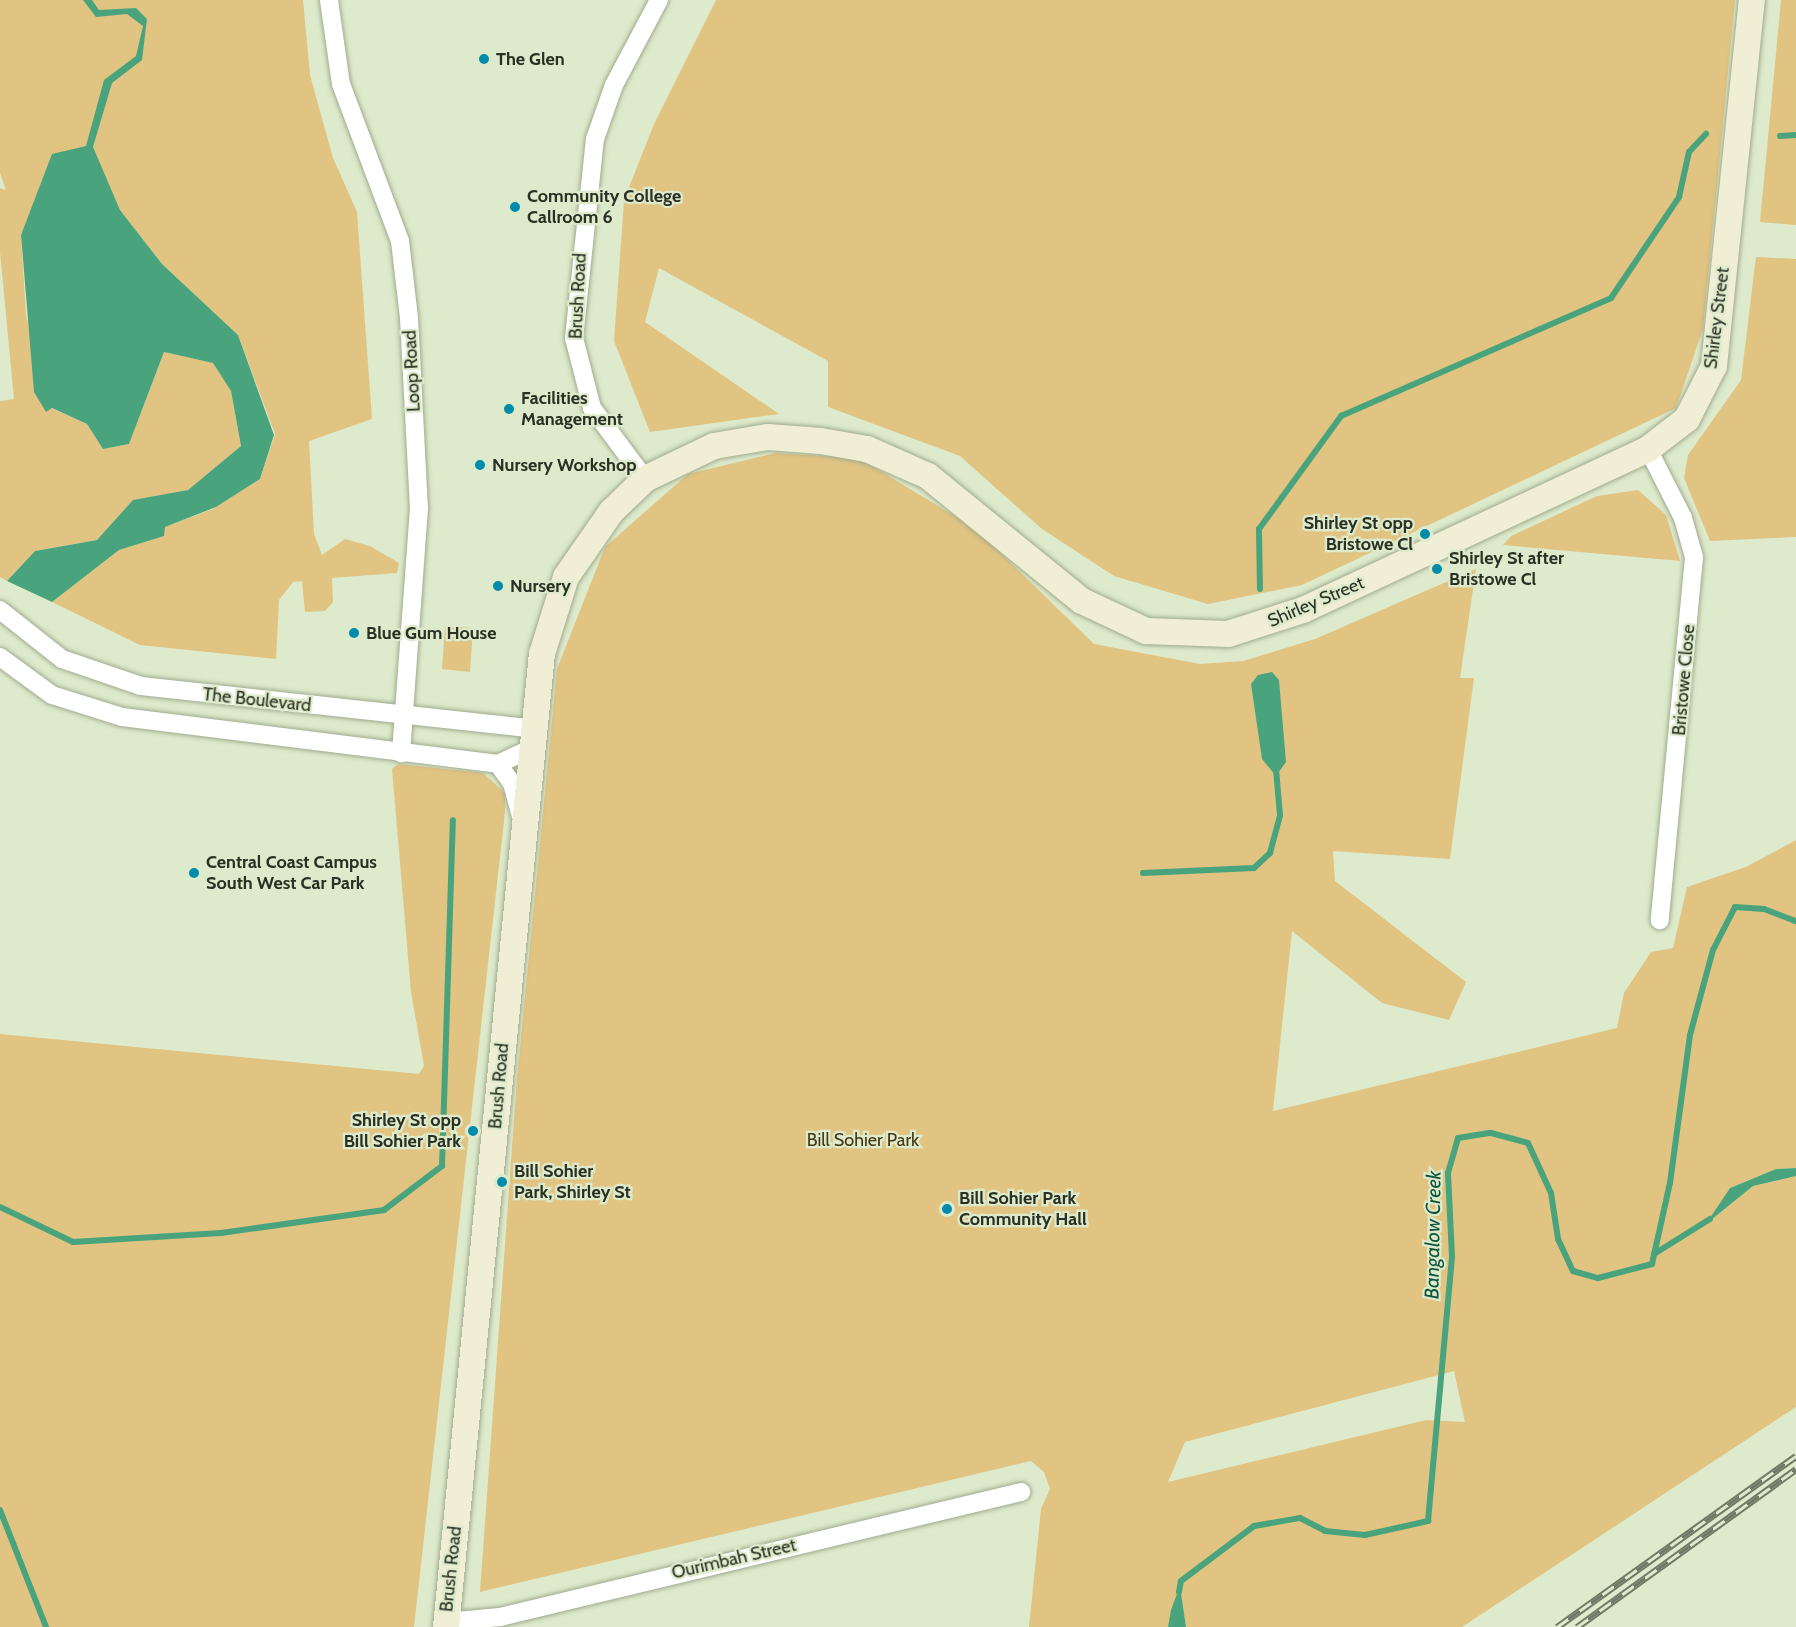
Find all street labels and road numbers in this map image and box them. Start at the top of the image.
street label: Brush Road [565,252,591,340]
street label: Shirley Street [1700,266,1734,370]
street label: Loop Road [399,330,425,412]
street label: Shirley Street [1265,572,1367,632]
street label: Bristowe Close [1668,624,1700,736]
street label: The Boulevard [202,684,312,716]
street label: Brush Road [484,1042,514,1130]
street label: Brush Road [436,1525,466,1613]
street label: Ourimbah Street [670,1534,798,1584]

